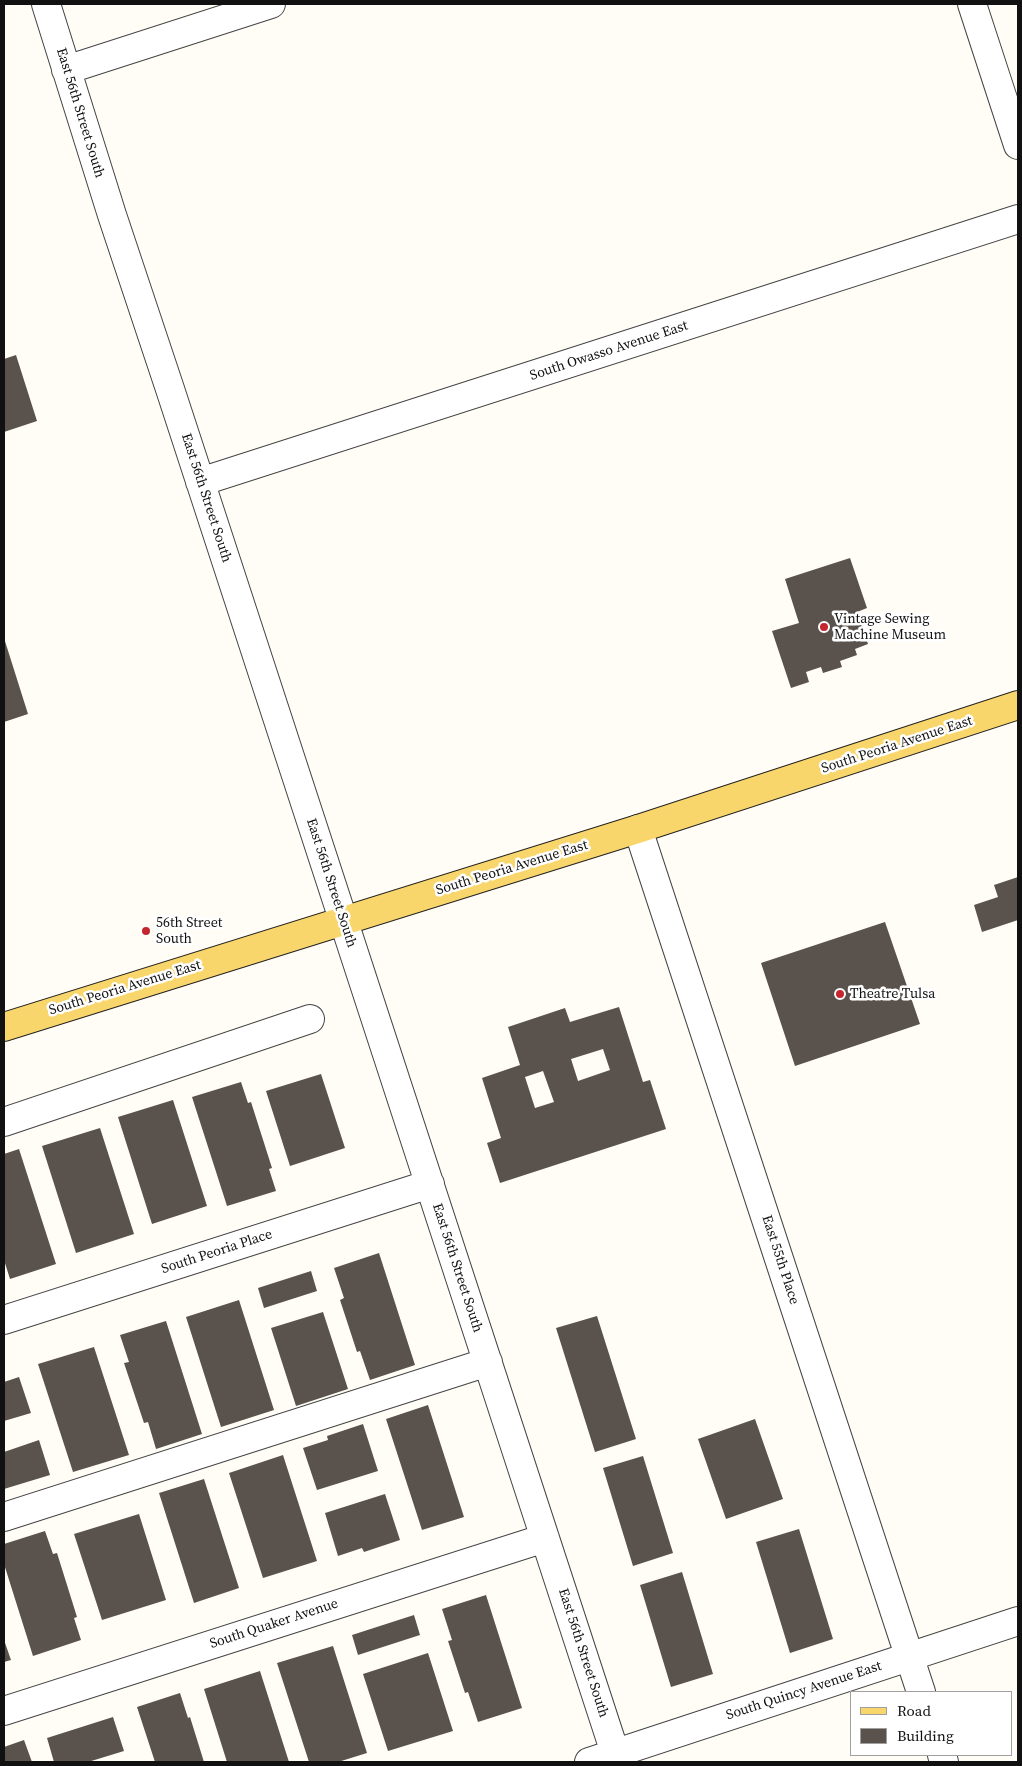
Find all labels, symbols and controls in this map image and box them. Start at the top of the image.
street label: East 56th Street South [52,46,108,180]
street label: South Owasso Avenue East [528,317,690,385]
street label: East 56th Street South [177,431,235,565]
place label: Vintage Sewing Machine Museum [834,611,946,644]
marker: Vintage Sewing Machine Museum [818,621,830,633]
street label: South Peoria Avenue East [819,713,975,777]
street label: East 56th Street South [302,816,360,950]
street label: South Peoria Avenue East [434,837,590,899]
place label: 56th Street South [156,915,222,948]
marker: 56th Street South [140,925,152,937]
street label: South Peoria Avenue East [47,957,203,1019]
place label: Theatre Tulsa [850,986,935,1002]
marker: Theatre Tulsa [834,988,846,1000]
street label: East 56th Street South [428,1201,486,1335]
street label: East 55th Place [758,1213,802,1307]
street label: South Peoria Place [159,1226,275,1278]
street label: East 56th Street South [554,1586,612,1720]
street label: South Quaker Avenue [208,1595,340,1653]
street label: South Quincy Avenue East [724,1658,884,1724]
legend [850,1691,1012,1756]
text: Road [897,1700,931,1721]
text: Building [897,1725,954,1746]

